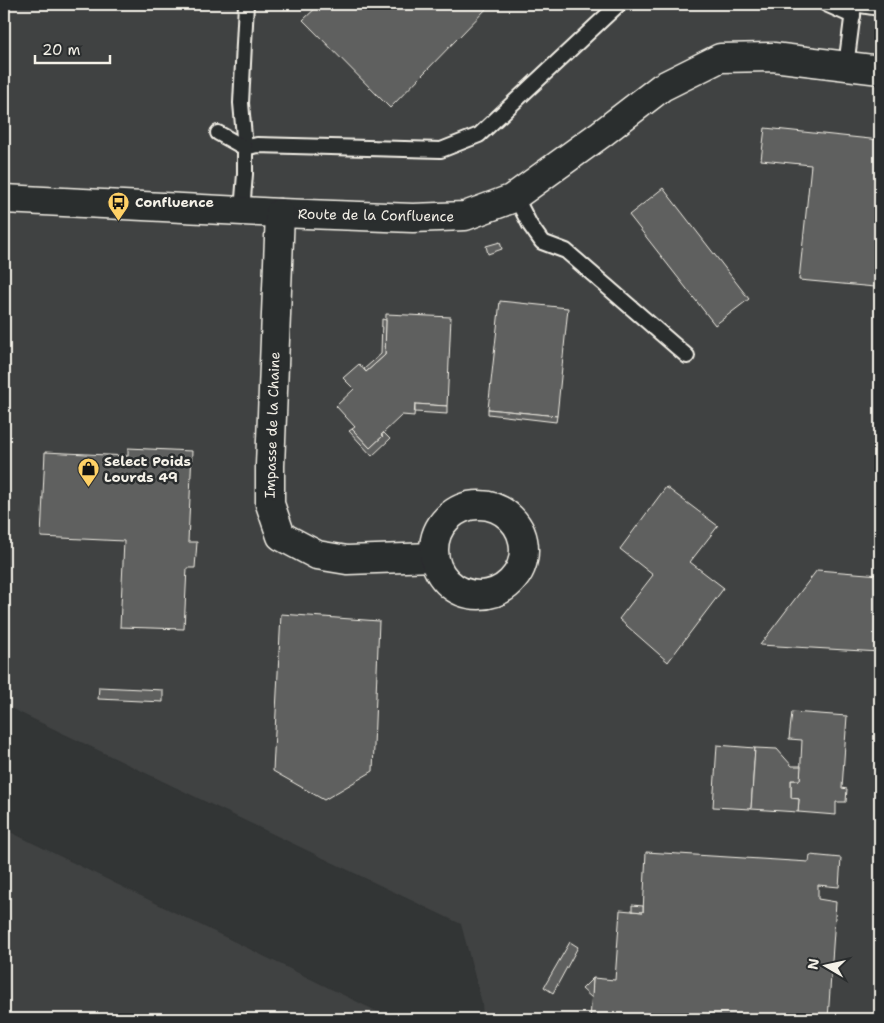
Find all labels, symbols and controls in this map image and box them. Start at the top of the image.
scale bar [35,32,110,64]
text: 20 m [42,40,81,60]
bus stop icon: Confluence [107,190,131,221]
place label: Confluence [135,193,214,211]
street label: Route de la Confluence [298,205,455,225]
street label: Impasse de la Chaine [260,351,284,499]
place label: Select Poids Lourds 49 [104,452,191,486]
shop icon: Select Poids Lourds 49 [76,457,100,488]
north arrow [802,940,852,990]
text: N [803,957,823,971]

